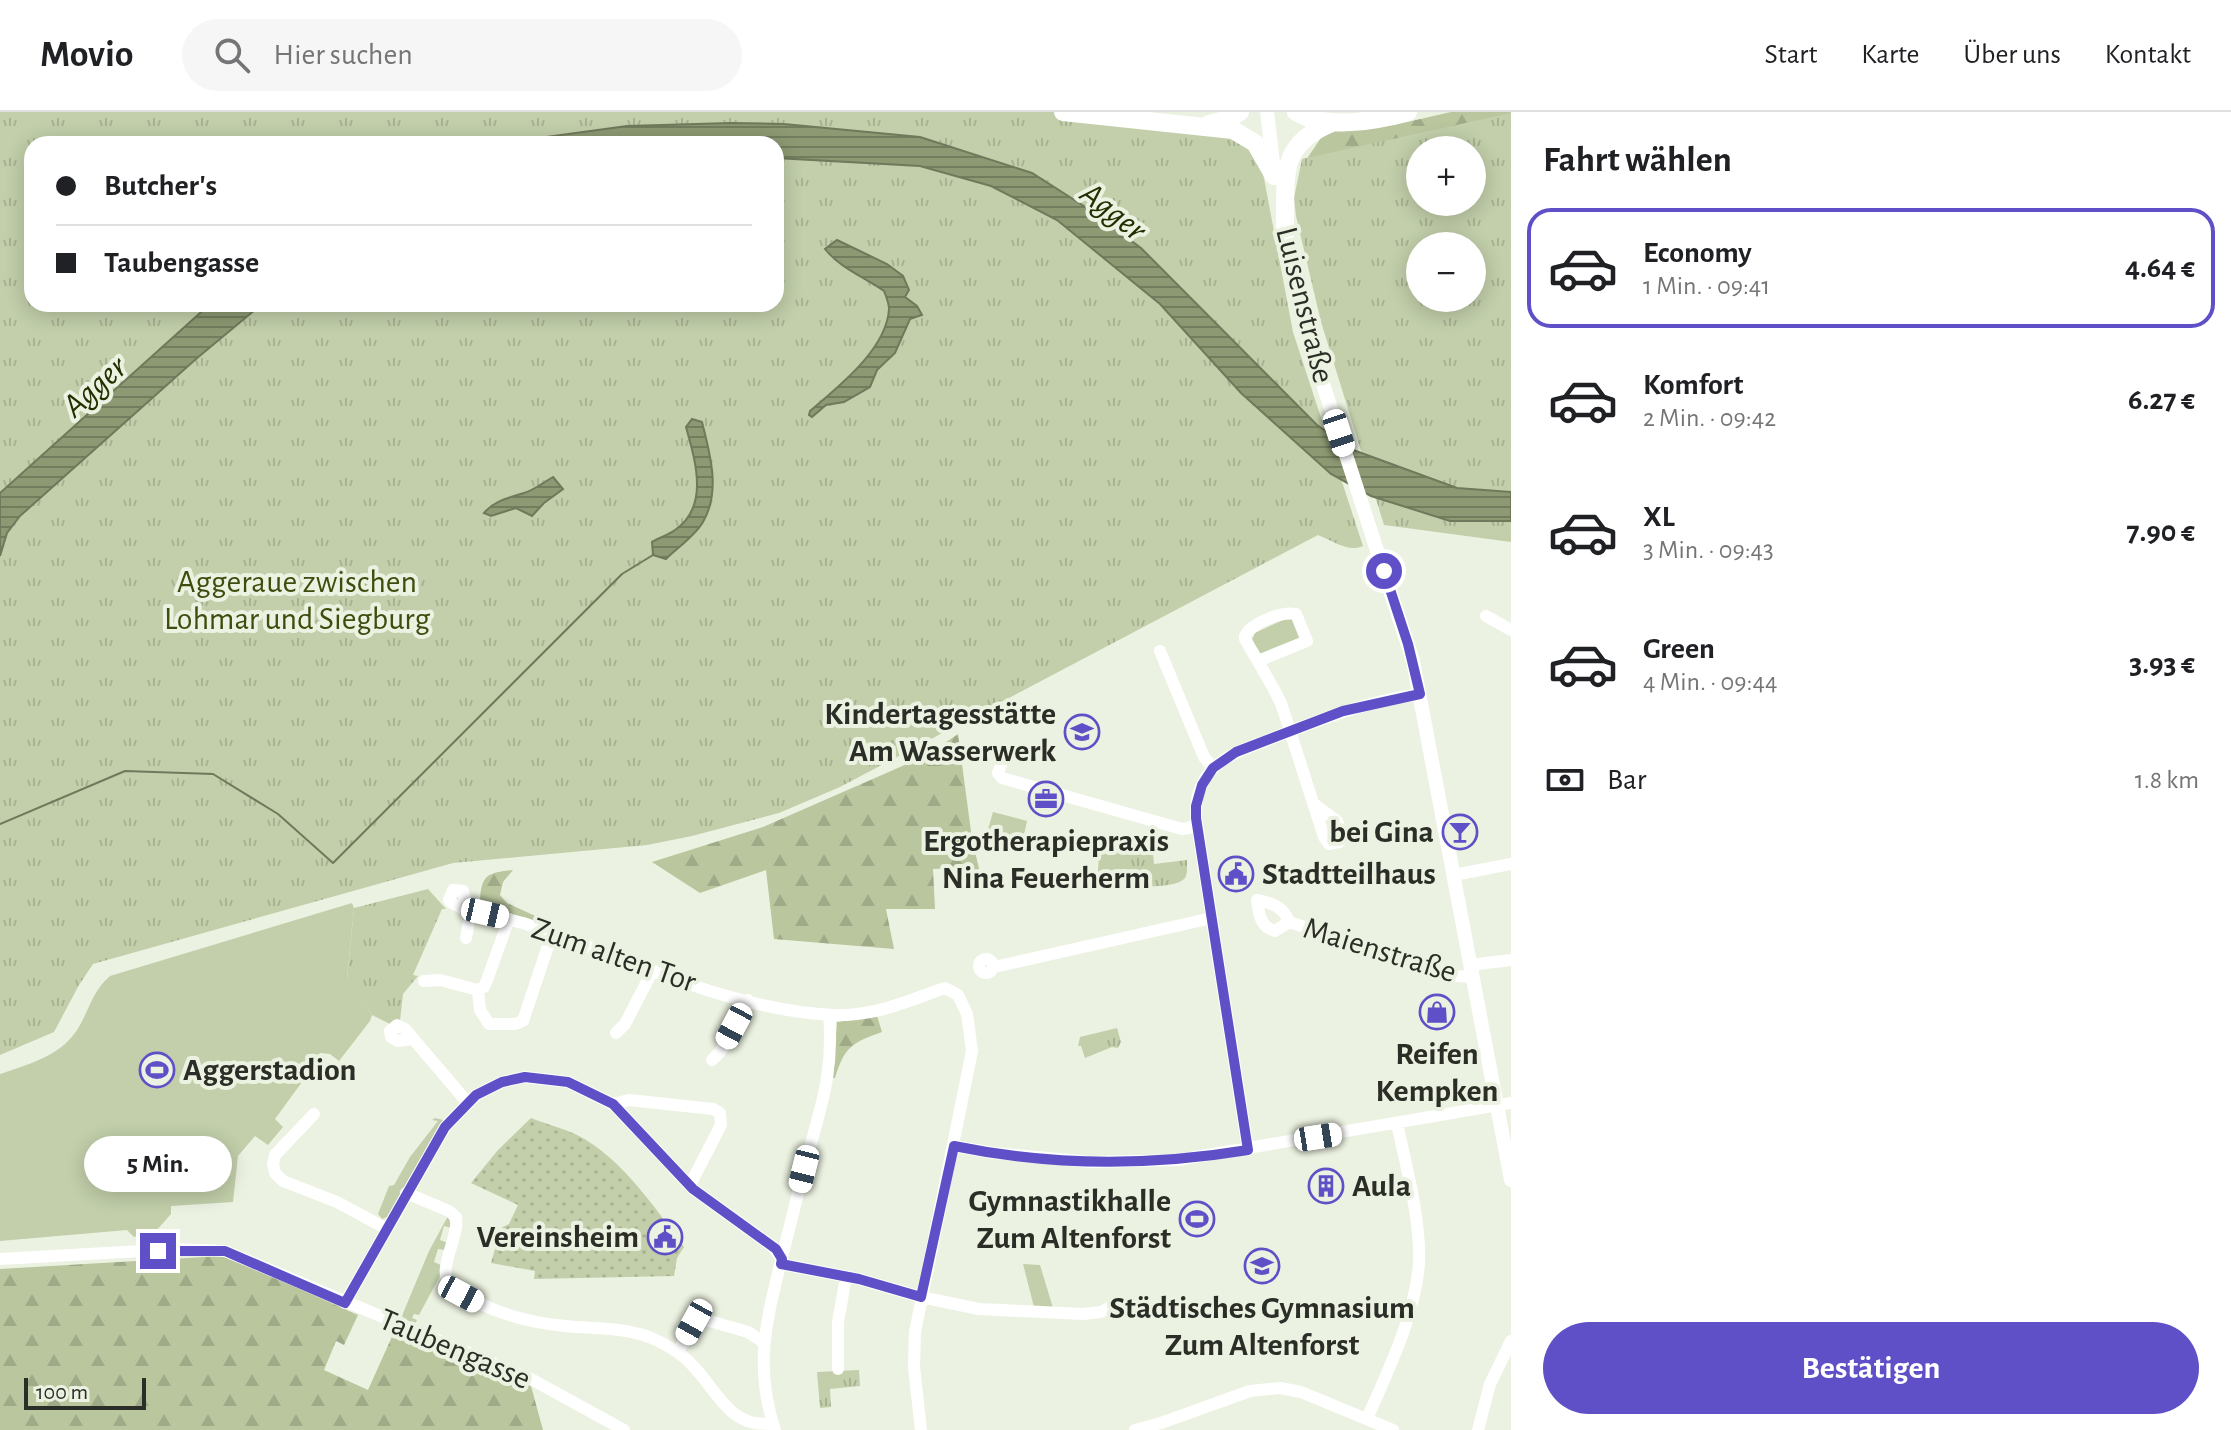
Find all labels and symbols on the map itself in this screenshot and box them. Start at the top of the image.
water label: Agger [1073,176,1153,248]
street label: Luisenstraße [1270,224,1340,386]
water label: Agger [56,349,134,425]
car [1320,406,1358,460]
route start [1366,553,1402,589]
park label: Aggeraue zwischen Lohmar und Siegburg [164,566,430,635]
place label: Kindertagesstätte Am Wasserwerk [824,698,1056,767]
school or university icon: Kindertagesstätte Am Wasserwerk [1063,713,1101,751]
office icon: Ergotherapiepraxis Nina Feuerherm [1027,780,1065,818]
bar icon: bei Gina [1441,813,1479,851]
place label: bei Gina [1329,816,1434,848]
place label: Ergotherapiepraxis Nina Feuerherm [923,825,1169,894]
public building icon: Stadtteilhaus [1217,855,1255,893]
place label: Stadtteilhaus [1262,858,1436,890]
car [459,896,511,930]
street label: Zum alten Tor [528,912,701,998]
street label: Maienstraße [1300,912,1460,988]
shop icon: Reifen Kempken [1418,993,1456,1031]
car [712,999,756,1053]
place label: Reifen Kempken [1376,1038,1498,1107]
sports icon: Aggerstadion [138,1051,176,1089]
place label: Aggerstadion [183,1054,357,1086]
car [1292,1121,1344,1153]
callout: 5 Min. [84,1135,232,1191]
car [787,1143,821,1195]
building icon: Aula [1307,1167,1345,1205]
place label: Aula [1352,1170,1411,1202]
place label: Gymnastikhalle Zum Altenforst [969,1185,1171,1254]
sports icon: Gymnastikhalle Zum Altenforst [1178,1200,1216,1238]
public building icon: Vereinsheim [646,1218,684,1256]
place label: Vereinsheim [476,1221,639,1253]
route end [140,1233,176,1269]
school or university icon: Städtisches Gymnasium Zum Altenforst [1243,1247,1281,1285]
car [434,1272,488,1316]
place label: Städtisches Gymnasium Zum Altenforst [1109,1292,1415,1361]
car [672,1295,716,1349]
street label: Taubengasse [375,1303,535,1395]
scale bar [24,1374,146,1410]

